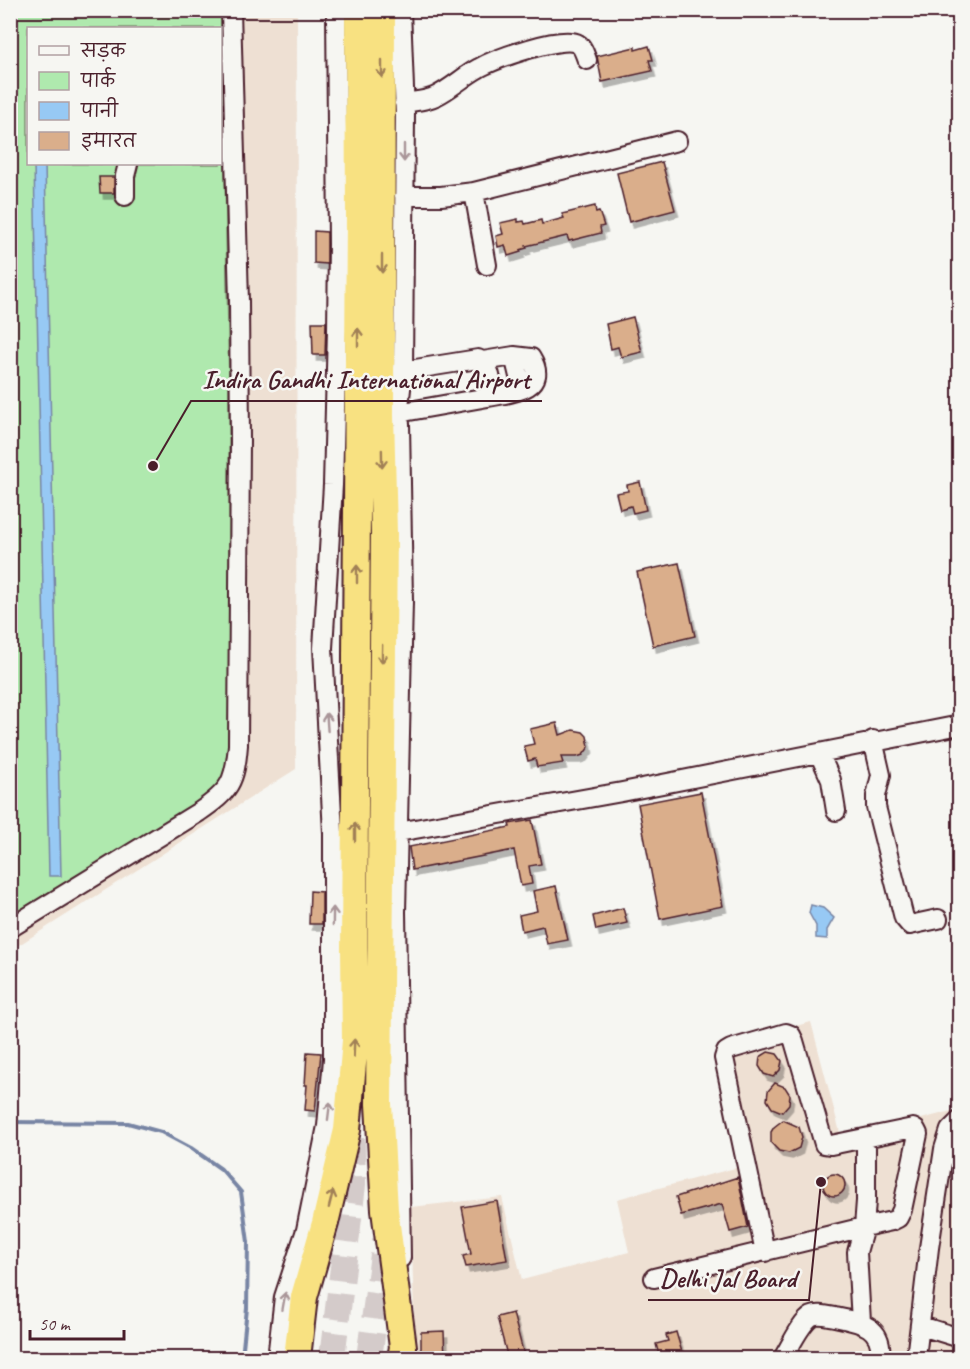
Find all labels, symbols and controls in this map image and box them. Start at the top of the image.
legend [27,27,222,165]
text: सड़क [80,40,126,62]
one-way arrow [376,58,388,78]
text: पार्क [80,67,116,92]
text: पानी [80,97,119,122]
text: इमारत [81,130,137,152]
one-way arrow [398,142,410,162]
one-way arrow [376,253,388,273]
one-way arrow [352,327,364,347]
callout: Indira Gandhi International Airport [191,357,542,401]
text: Indira Gandhi International Airport [202,363,533,396]
one-way arrow [376,448,388,468]
one-way arrow [351,564,363,584]
one-way arrow [376,643,388,663]
one-way arrow [322,712,333,732]
one-way arrow [349,822,361,842]
one-way arrow [327,907,339,927]
one-way arrow [349,1038,360,1058]
one-way arrow [324,1102,335,1122]
one-way arrow [326,1190,337,1209]
callout: Delhi Jal Board [648,1256,809,1300]
text: Delhi Jal Board [660,1262,801,1295]
one-way arrow [279,1291,290,1311]
scale bar [30,1303,124,1341]
text: 50 m [39,1313,72,1335]

